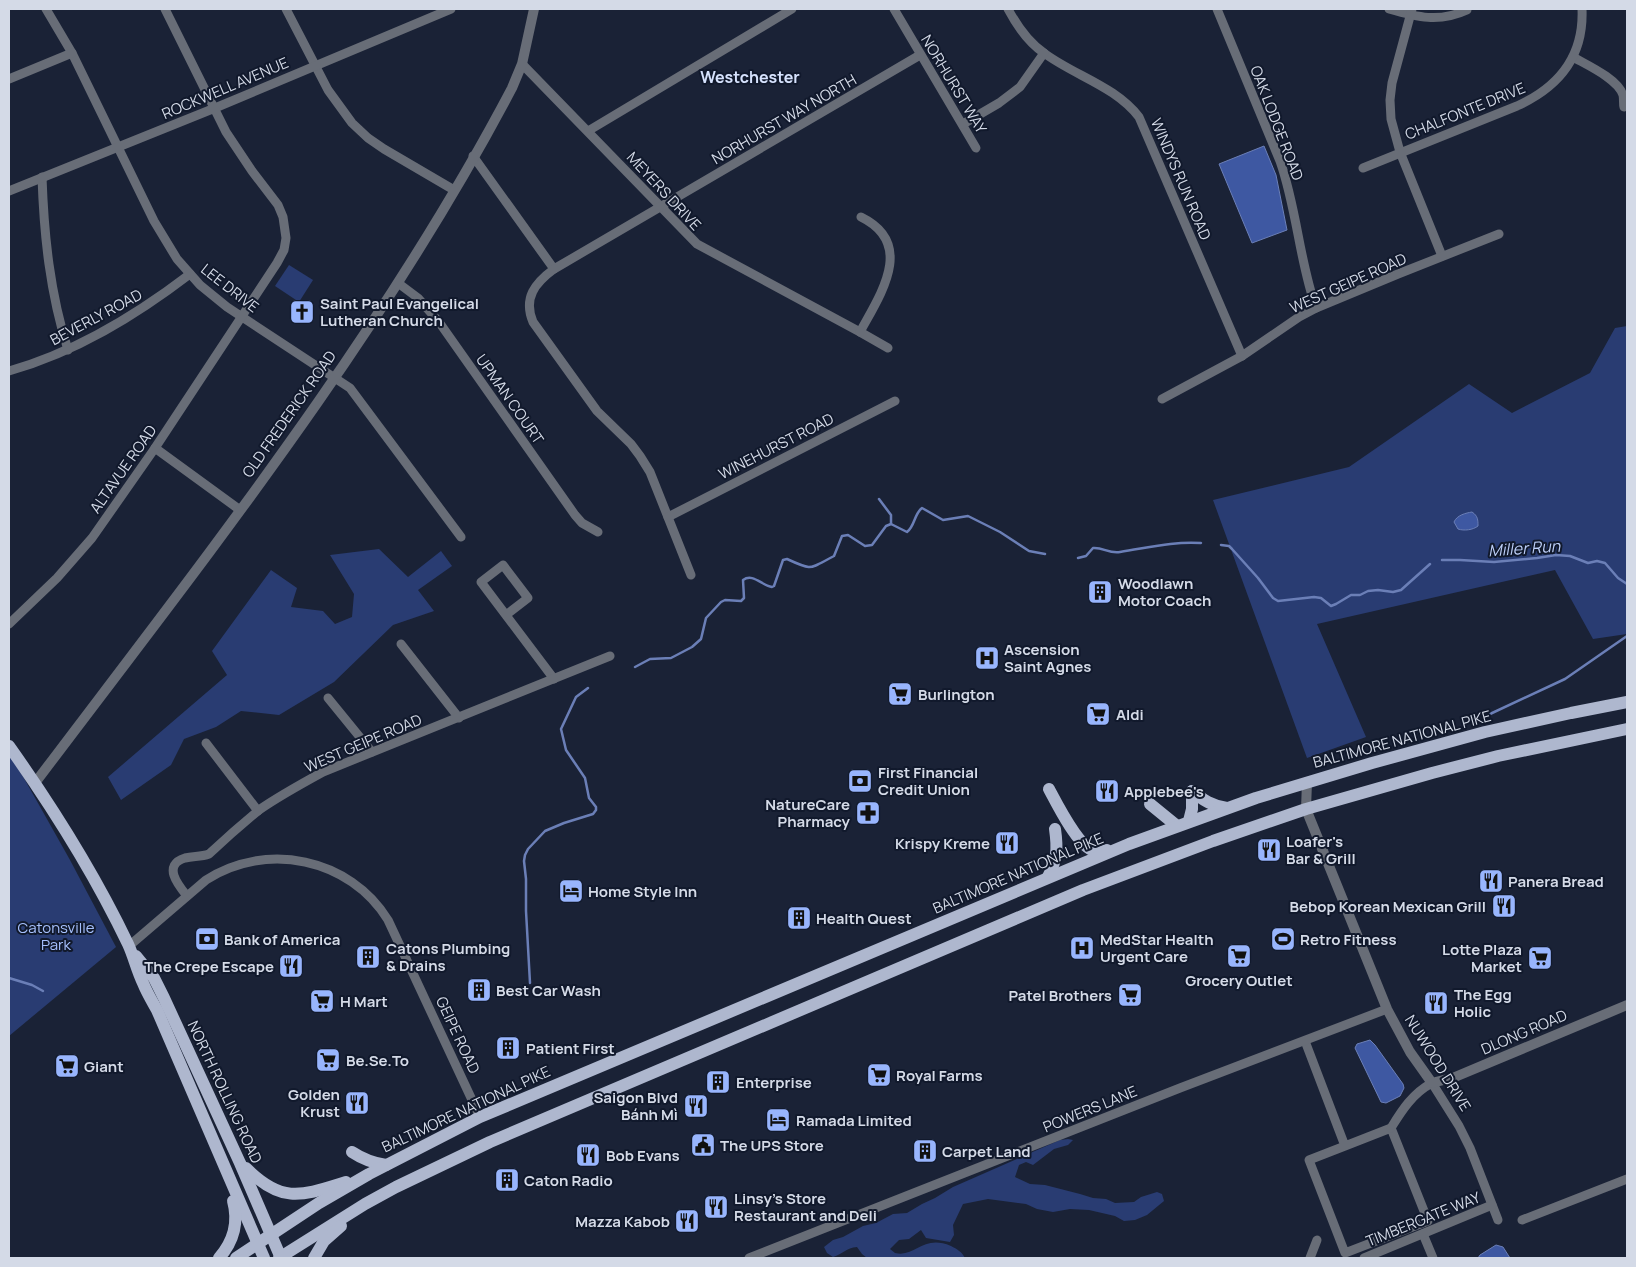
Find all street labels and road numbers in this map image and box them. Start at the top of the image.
street label: NORHURST WAY [916,31,992,138]
street label: ROCKWELL AVENUE [159,52,291,124]
street label: OAK LODGE ROAD [1245,62,1309,184]
street label: NORHURST WAY NORTH [708,69,860,169]
street label: CHALFONTE DRIVE [1402,77,1528,145]
street label: WINDYS RUN ROAD [1146,115,1216,243]
street label: MEYERS DRIVE [622,147,706,235]
street label: WEST GEIPE ROAD [1286,248,1410,318]
street label: LEE DRIVE [197,259,263,317]
street label: BEVERLY ROAD [46,284,146,350]
street label: OLD FREDERICK ROAD [237,346,341,482]
street label: UPMAN COURT [471,350,549,448]
street label: WINEHURST ROAD [715,408,837,484]
street label: ALTAVUE ROAD [85,421,161,517]
street label: BALTIMORE NATIONAL PIKE [1311,705,1493,773]
street label: WEST GEIPE ROAD [301,709,425,777]
street label: BALTIMORE NATIONAL PIKE [929,827,1107,919]
street label: GEIPE ROAD [431,993,485,1077]
street label: DLONG ROAD [1478,1004,1570,1060]
street label: NUWOOD DRIVE [1400,1011,1476,1115]
street label: NORTH ROLLING ROAD [183,1017,267,1167]
street label: BALTIMORE NATIONAL PIKE [378,1061,554,1157]
street label: POWERS LANE [1040,1081,1140,1137]
street label: TIMBERGATE WAY [1363,1186,1484,1252]

